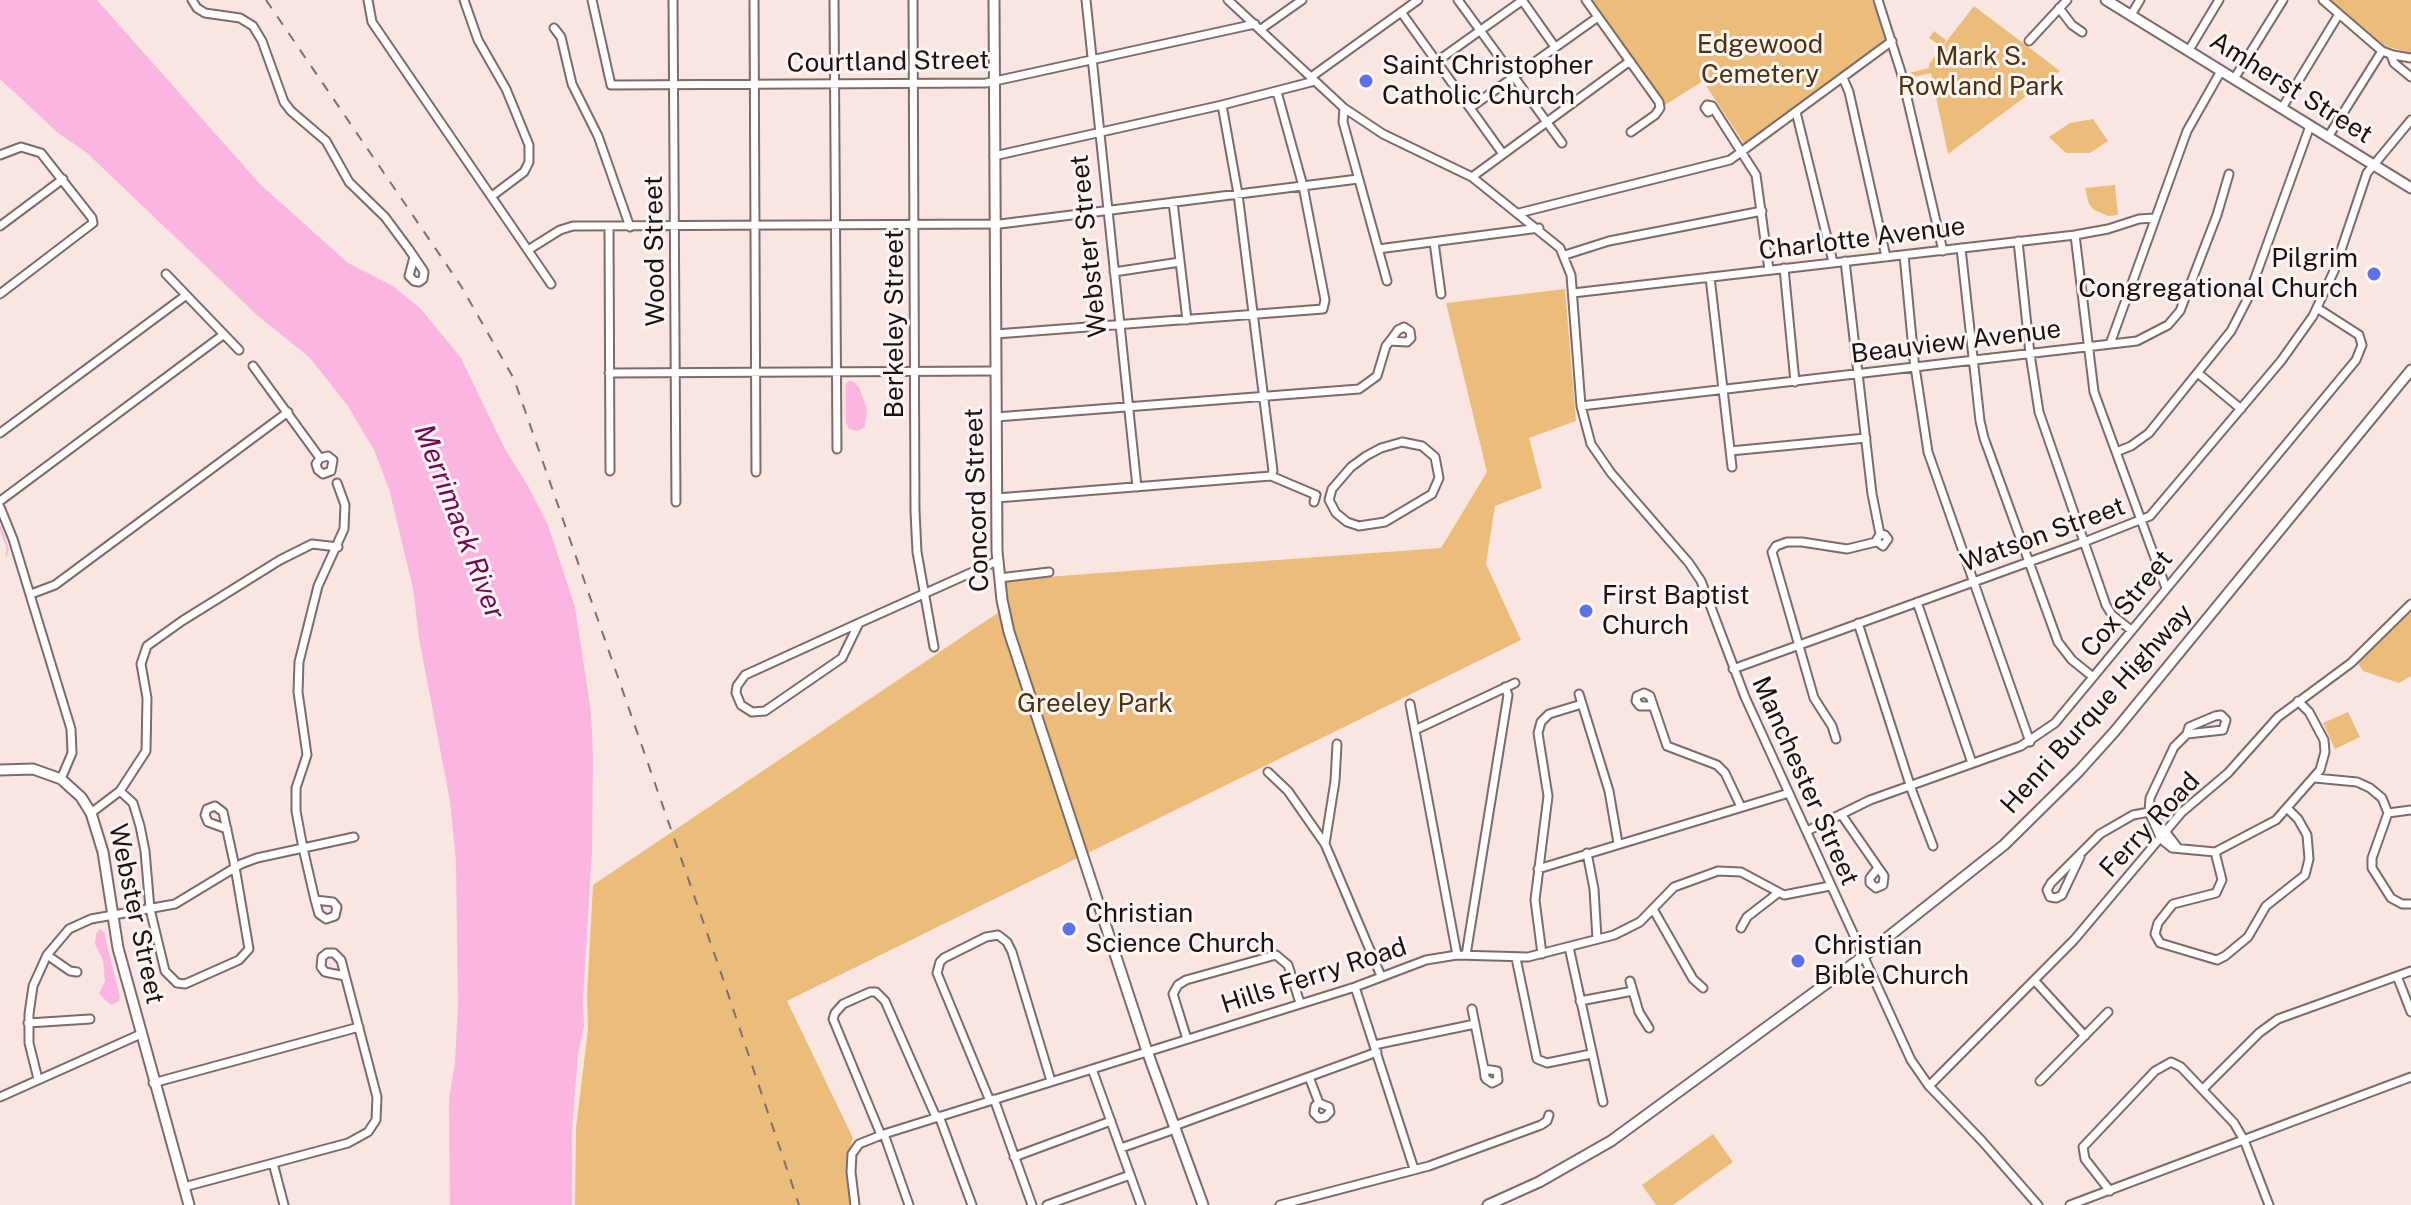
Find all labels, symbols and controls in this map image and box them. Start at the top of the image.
street label: Amherst Street [2204,25,2378,151]
park label: Edgewood Cemetery [1697,29,1823,90]
park label: Mark S. Rowland Park [1898,41,2064,102]
street label: Courtland Street [786,45,990,79]
place label: Saint Christopher Catholic Church [1382,50,1593,112]
marker: Saint Christopher Catholic Church [1357,72,1375,90]
street label: Webster Street [1064,153,1114,339]
street label: Wood Street [638,175,672,327]
street label: Charlotte Avenue [1757,211,1967,267]
street label: Berkeley Street [879,229,911,419]
place label: Pilgrim Congregational Church [2078,243,2358,304]
marker: Pilgrim Congregational Church [2365,265,2383,283]
street label: Beauview Avenue [1849,314,2063,370]
street label: Concord Street [958,407,996,593]
water label: Merrimack River [406,420,512,624]
street label: Watson Street [1957,491,2129,579]
street label: Cox Street [2074,544,2180,664]
place label: First Baptist Church [1602,580,1750,642]
street label: Henri Burque Highway [1995,598,2199,820]
marker: First Baptist Church [1577,602,1595,620]
street label: Manchester Street [1745,672,1865,890]
park label: Greeley Park [1017,688,1173,720]
street label: Ferry Road [2093,766,2207,884]
street label: Webster Street [102,821,170,1007]
place label: Christian Science Church [1085,898,1275,960]
marker: Christian Science Church [1060,920,1078,938]
place label: Christian Bible Church [1814,930,1969,992]
street label: Hills Ferry Road [1217,931,1411,1021]
marker: Christian Bible Church [1789,952,1807,970]

